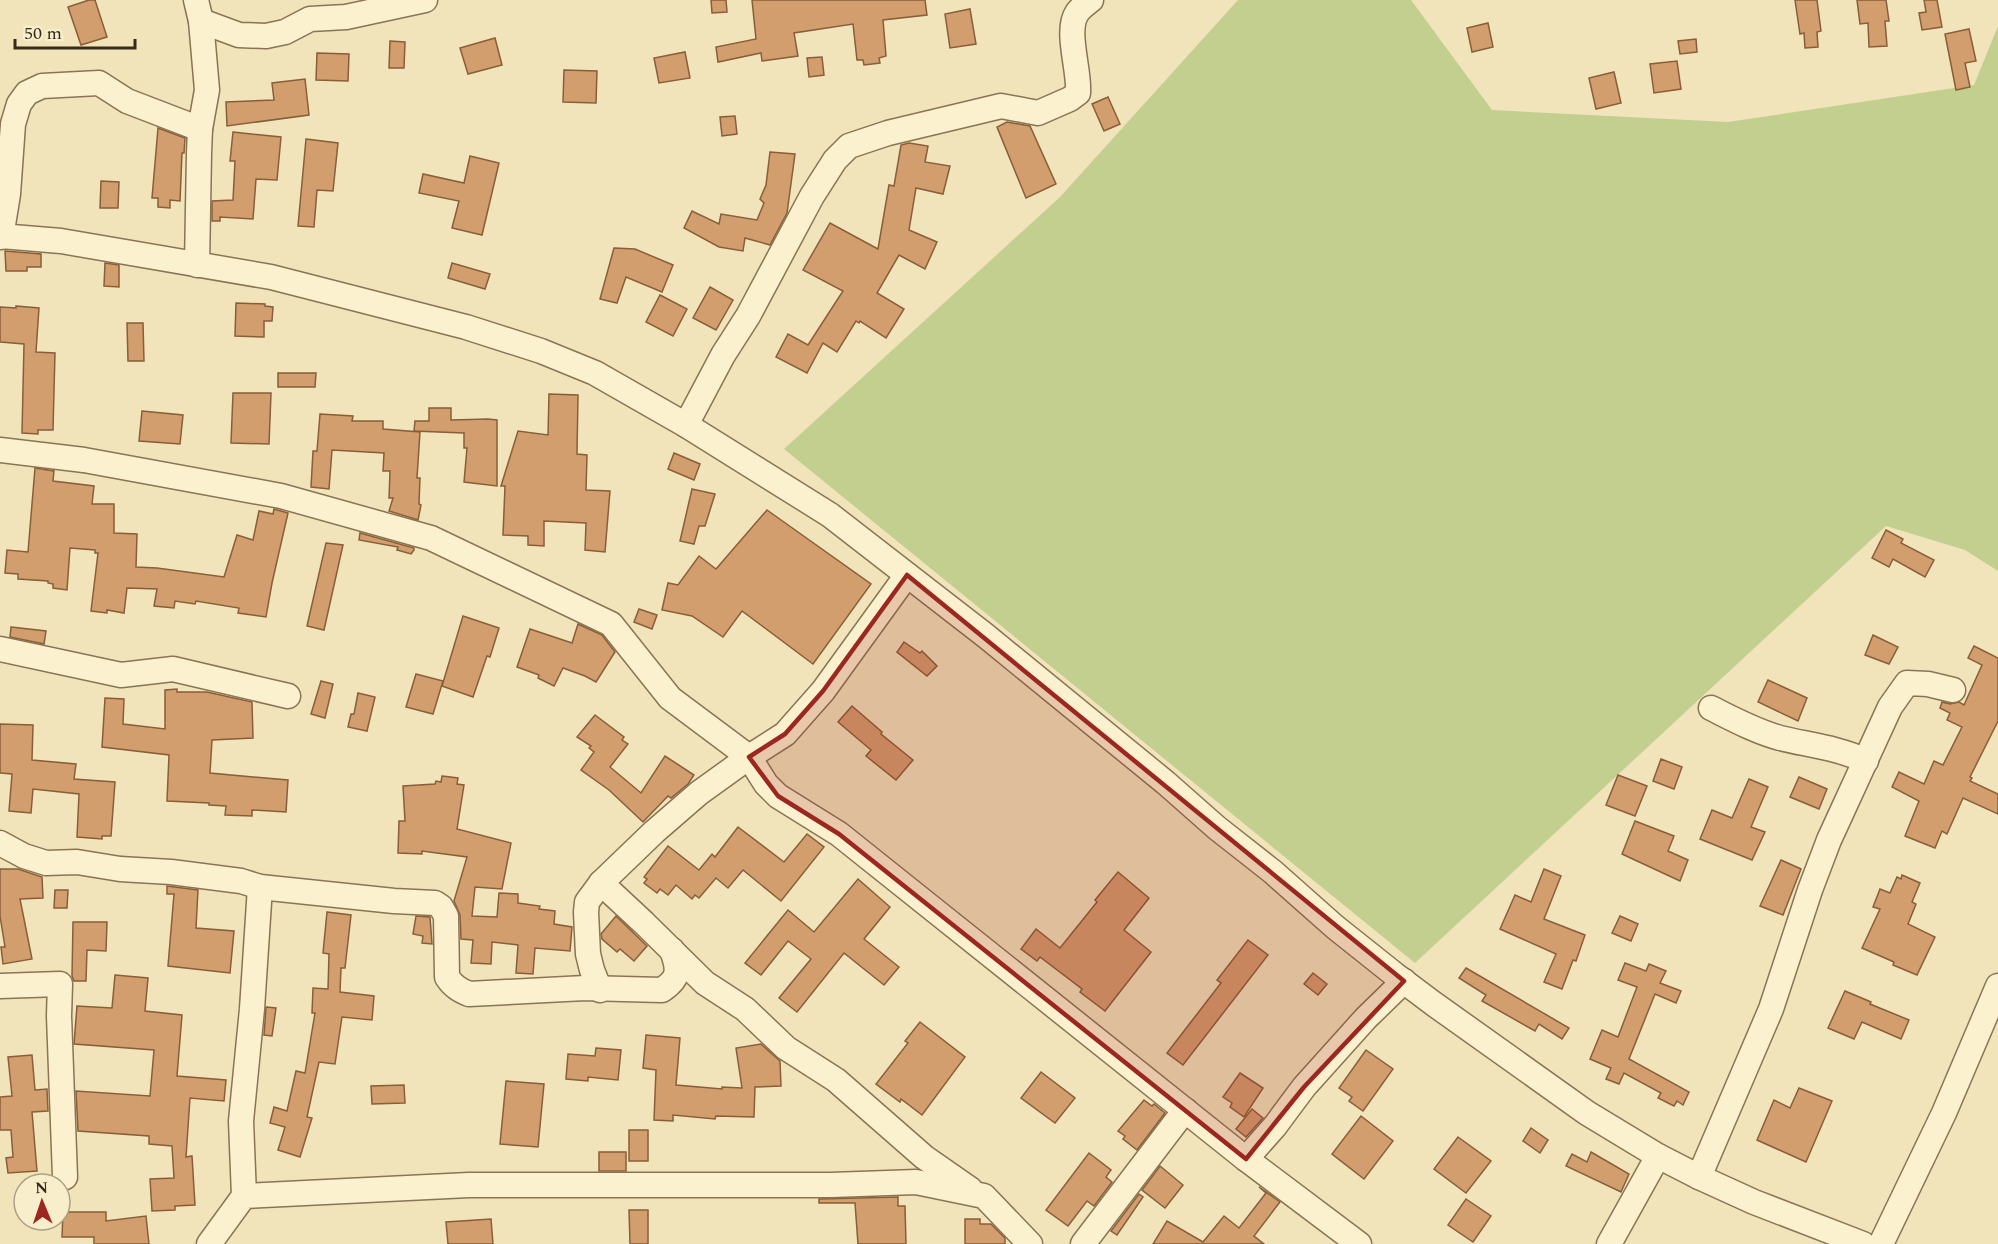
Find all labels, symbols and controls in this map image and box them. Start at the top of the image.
scale bar [15,12,135,50]
text: 50 m [24,20,62,47]
north arrow [12,1172,72,1232]
text: N [35,1176,48,1200]

